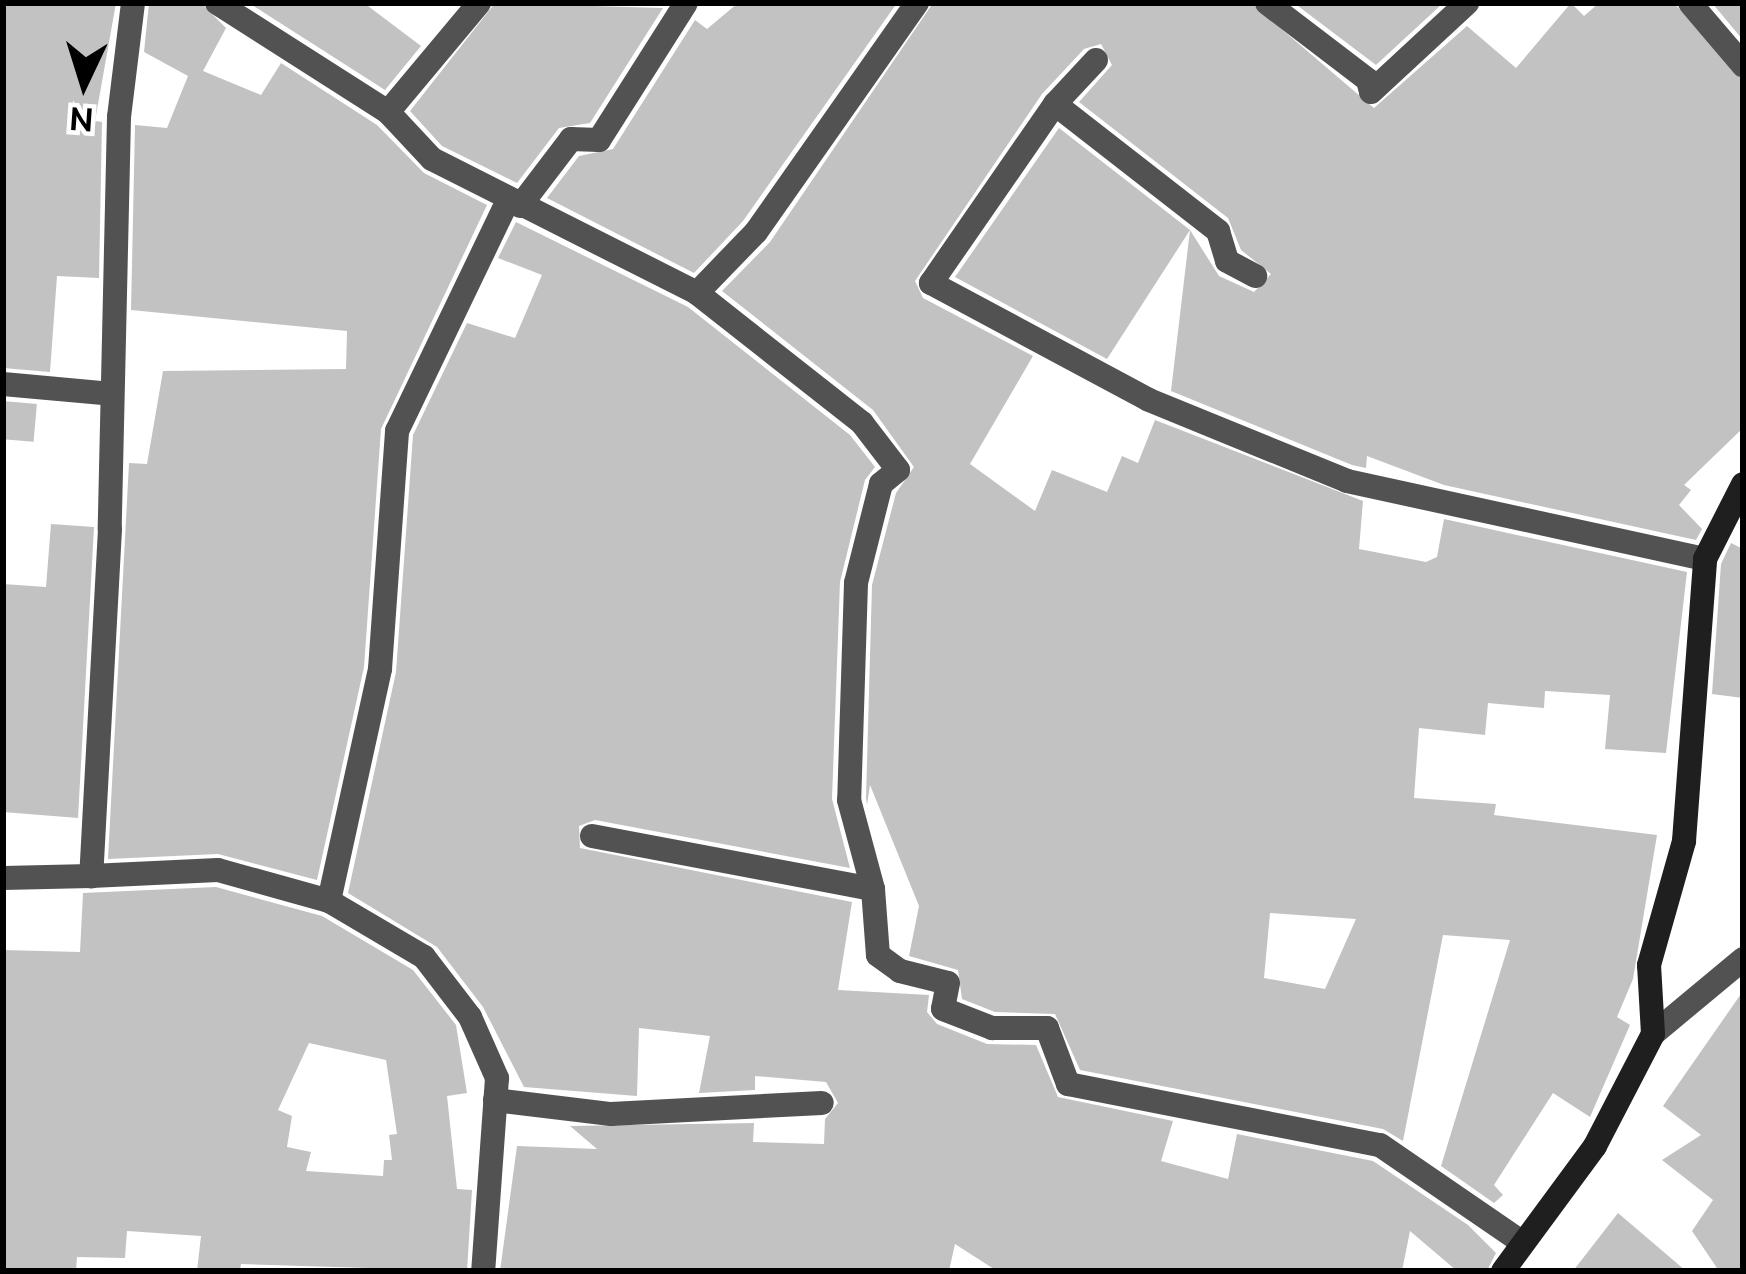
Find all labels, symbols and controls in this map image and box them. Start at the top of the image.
north arrow [24,24,144,144]
text: N [68,101,95,140]

